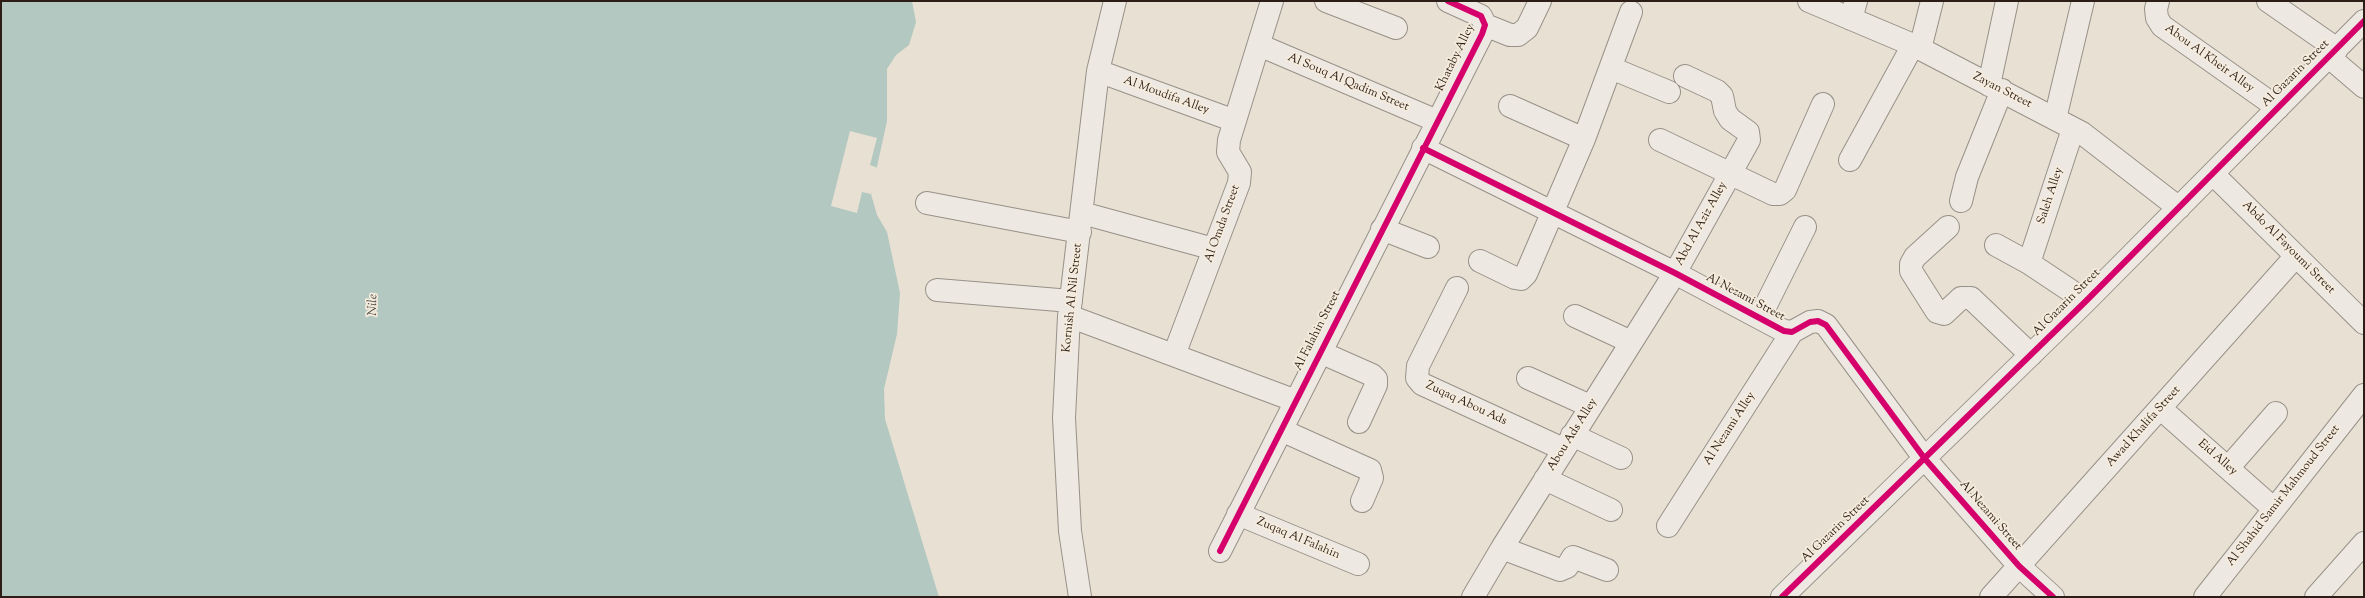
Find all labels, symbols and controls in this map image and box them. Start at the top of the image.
street label: Khataby Alley [1434,22,1478,94]
street label: Abou Al Kheir Alley [2161,22,2257,96]
street label: Al Gazarin Street [2259,37,2333,111]
street label: Al Souq Al Qadim Street [1285,51,1411,115]
street label: Zayan Street [1970,70,2034,112]
street label: Al Moudifa Alley [1121,74,1211,118]
street label: Saleh Alley [2035,166,2067,226]
street label: Abd Al Aziz Alley [1673,180,1731,268]
street label: Al Omda Street [1202,183,1244,265]
street label: Abdo Al Fayoumi Street [2239,199,2337,297]
street label: Kornish Al Nil Street [1060,243,1086,353]
street label: Al Gazarin Street [2030,266,2104,340]
street label: Al Nezami Street [1703,271,1787,325]
street label: Al Falahin Street [1292,289,1344,373]
water label: Nile [366,294,382,316]
street label: Zuqaq Abou Ads [1423,379,1509,429]
street label: Awad Khalifa Street [2104,384,2184,470]
street label: Al Nezami Alley [1701,390,1759,468]
street label: Abou Ads Alley [1545,396,1601,474]
street label: Al Shahid Samir Mahmoud Street [2224,422,2344,570]
street label: Eid Alley [2194,437,2240,479]
street label: Al Nezami Street [1956,478,2024,554]
street label: Al Gazarin Street [1799,494,1873,566]
street label: Zuqaq Al Falahin [1254,515,1342,563]

